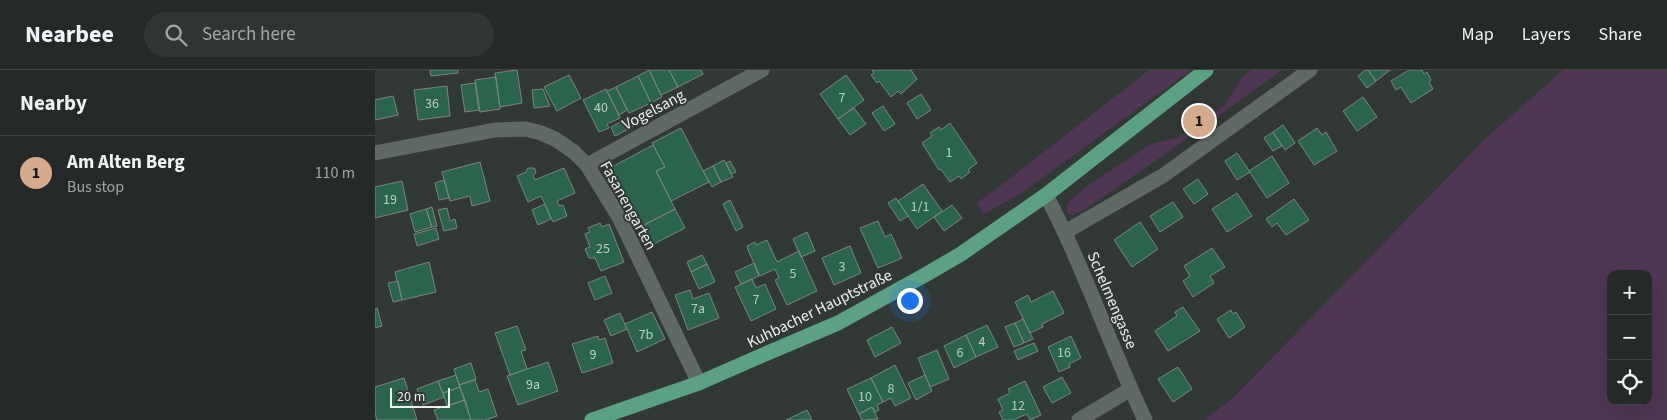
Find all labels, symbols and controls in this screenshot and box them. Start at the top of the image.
search box [144,12,494,57]
text: Nearbee [25,17,114,52]
icon: search [162,21,190,49]
text: Search here [202,21,296,48]
text: Map [1462,22,1494,47]
text: Layers [1522,22,1571,47]
text: Share [1599,22,1642,47]
street label: Vogelsang [618,84,689,136]
text: Nearby [20,88,87,118]
house number: 7 [839,88,846,108]
house number: 36 [425,94,439,114]
house number: 40 [594,98,608,118]
pin: 1 [1183,102,1215,140]
house number: 1 [946,143,953,163]
text: Am Alten Berg [67,149,185,176]
street label: Fasanengarten [595,157,662,254]
text: 1 [32,162,40,184]
text: 110 m [315,162,355,184]
text: Bus stop [67,176,124,198]
house number: 19 [383,190,397,210]
house number: 1/1 [911,197,929,217]
house number: 25 [596,239,610,259]
street label: Schelmengasse [1082,248,1142,352]
house number: 3 [839,257,846,277]
street label: Kuhbacher Hauptstraße [743,264,896,354]
house number: 5 [790,264,797,284]
map controls [1607,270,1652,405]
button: + [1607,270,1652,315]
your location [897,288,923,314]
house number: 7 [753,290,760,310]
house number: 7a [691,299,705,319]
button: − [1607,315,1652,360]
house number: 7b [639,325,654,345]
house number: 4 [979,332,986,352]
house number: 6 [957,343,964,363]
house number: 16 [1057,343,1071,363]
house number: 9 [590,345,597,365]
button: locate [1607,360,1652,405]
house number: 9a [526,375,540,395]
house number: 8 [888,379,895,399]
scale bar [390,385,450,408]
text: 20 m [397,387,425,407]
house number: 10 [858,387,872,407]
house number: 12 [1011,396,1025,416]

